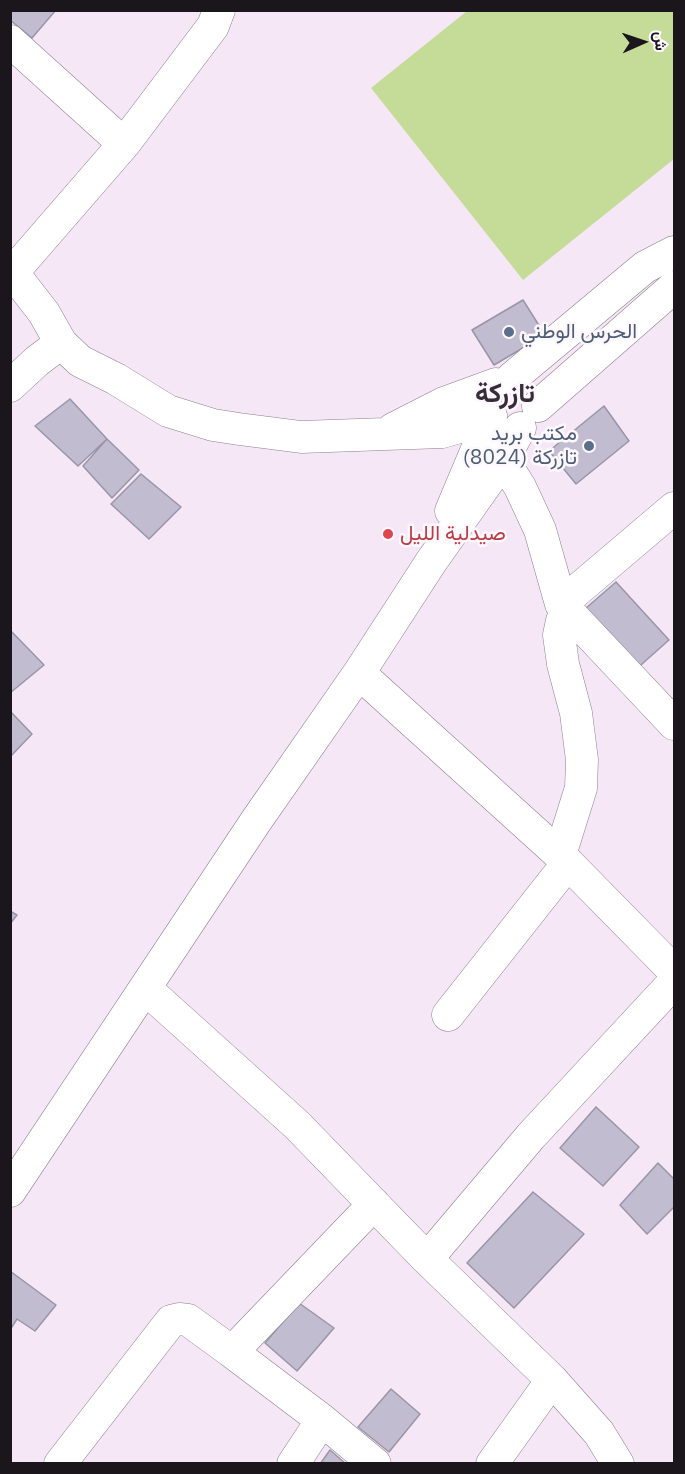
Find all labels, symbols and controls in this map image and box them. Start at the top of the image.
north arrow [613,12,673,72]
text: ش [650,31,671,51]
place label: الحرس الوطني [521,319,637,345]
marker: الحرس الوطني [502,325,516,339]
district label: تازركة [475,378,535,410]
place label: مكتب بريد تازركة (8024) [463,421,577,471]
marker: مكتب بريد تازركة (8024) [582,439,596,453]
place label: صيدلية الليل [400,521,506,547]
marker: صيدلية الليل [381,527,395,541]

